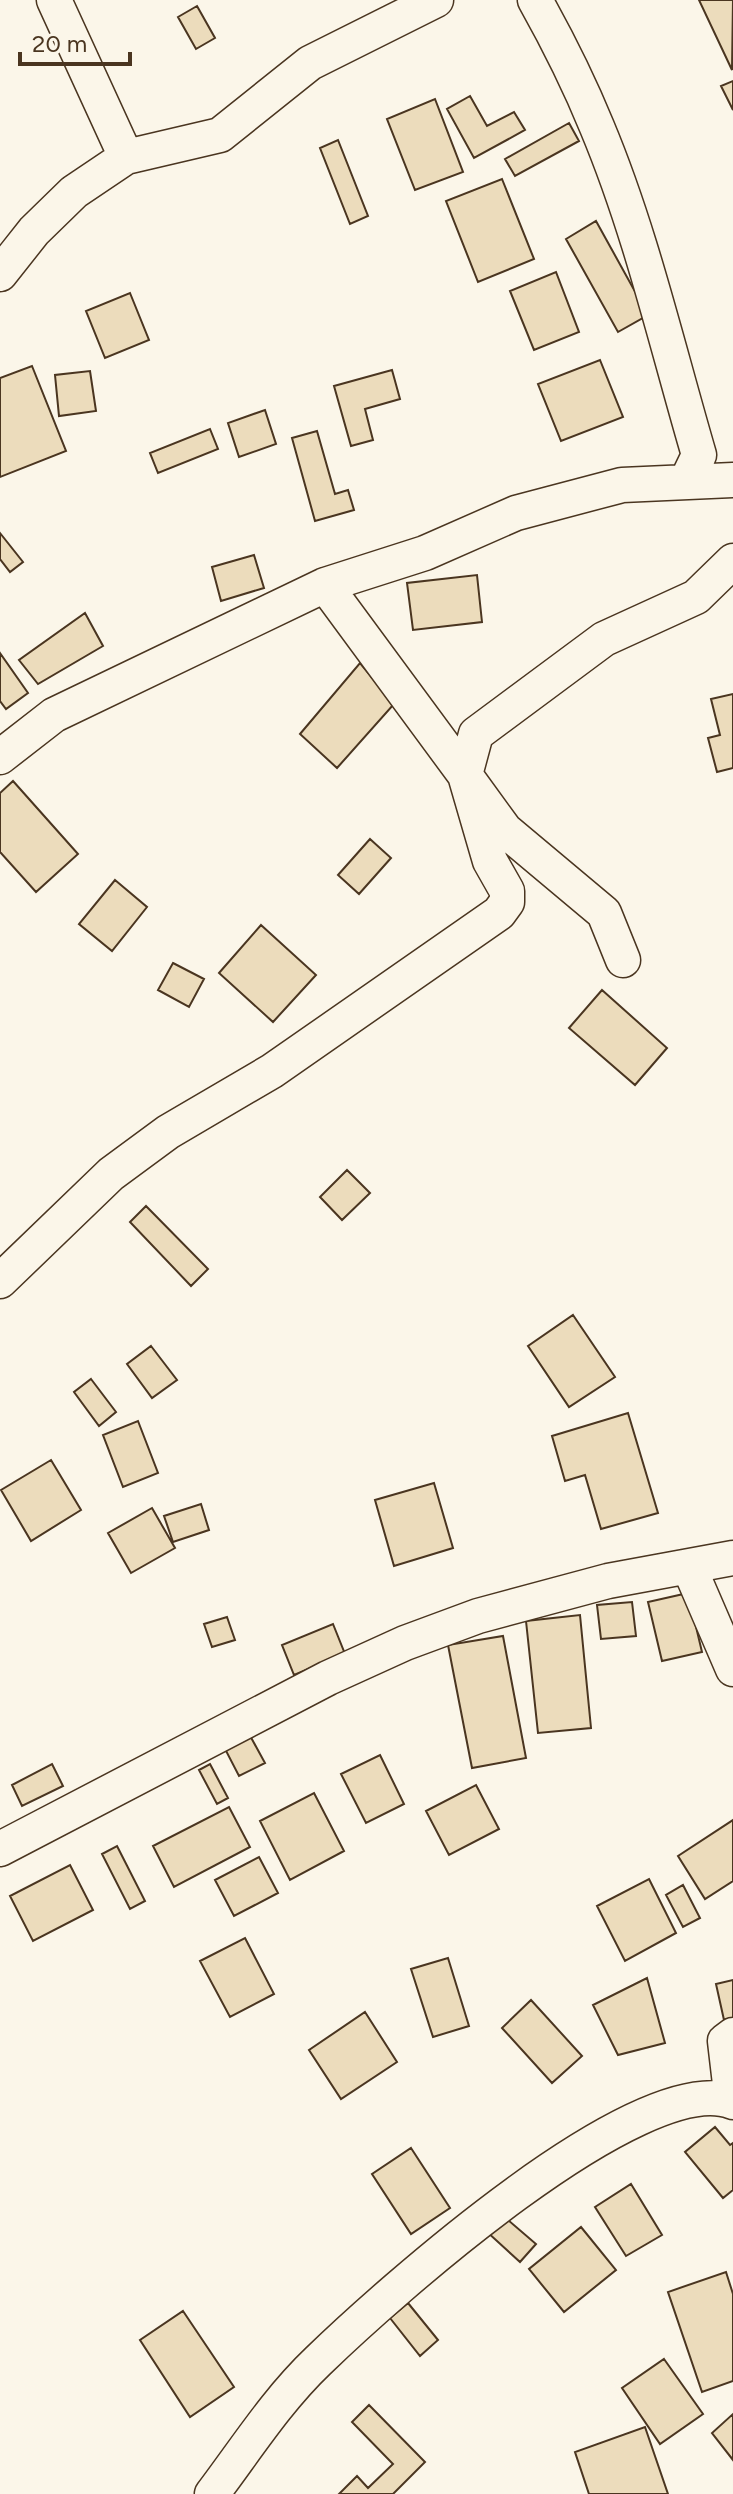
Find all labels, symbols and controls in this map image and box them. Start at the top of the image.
scale bar [20,16,130,66]
text: 20 m [32,29,87,58]

